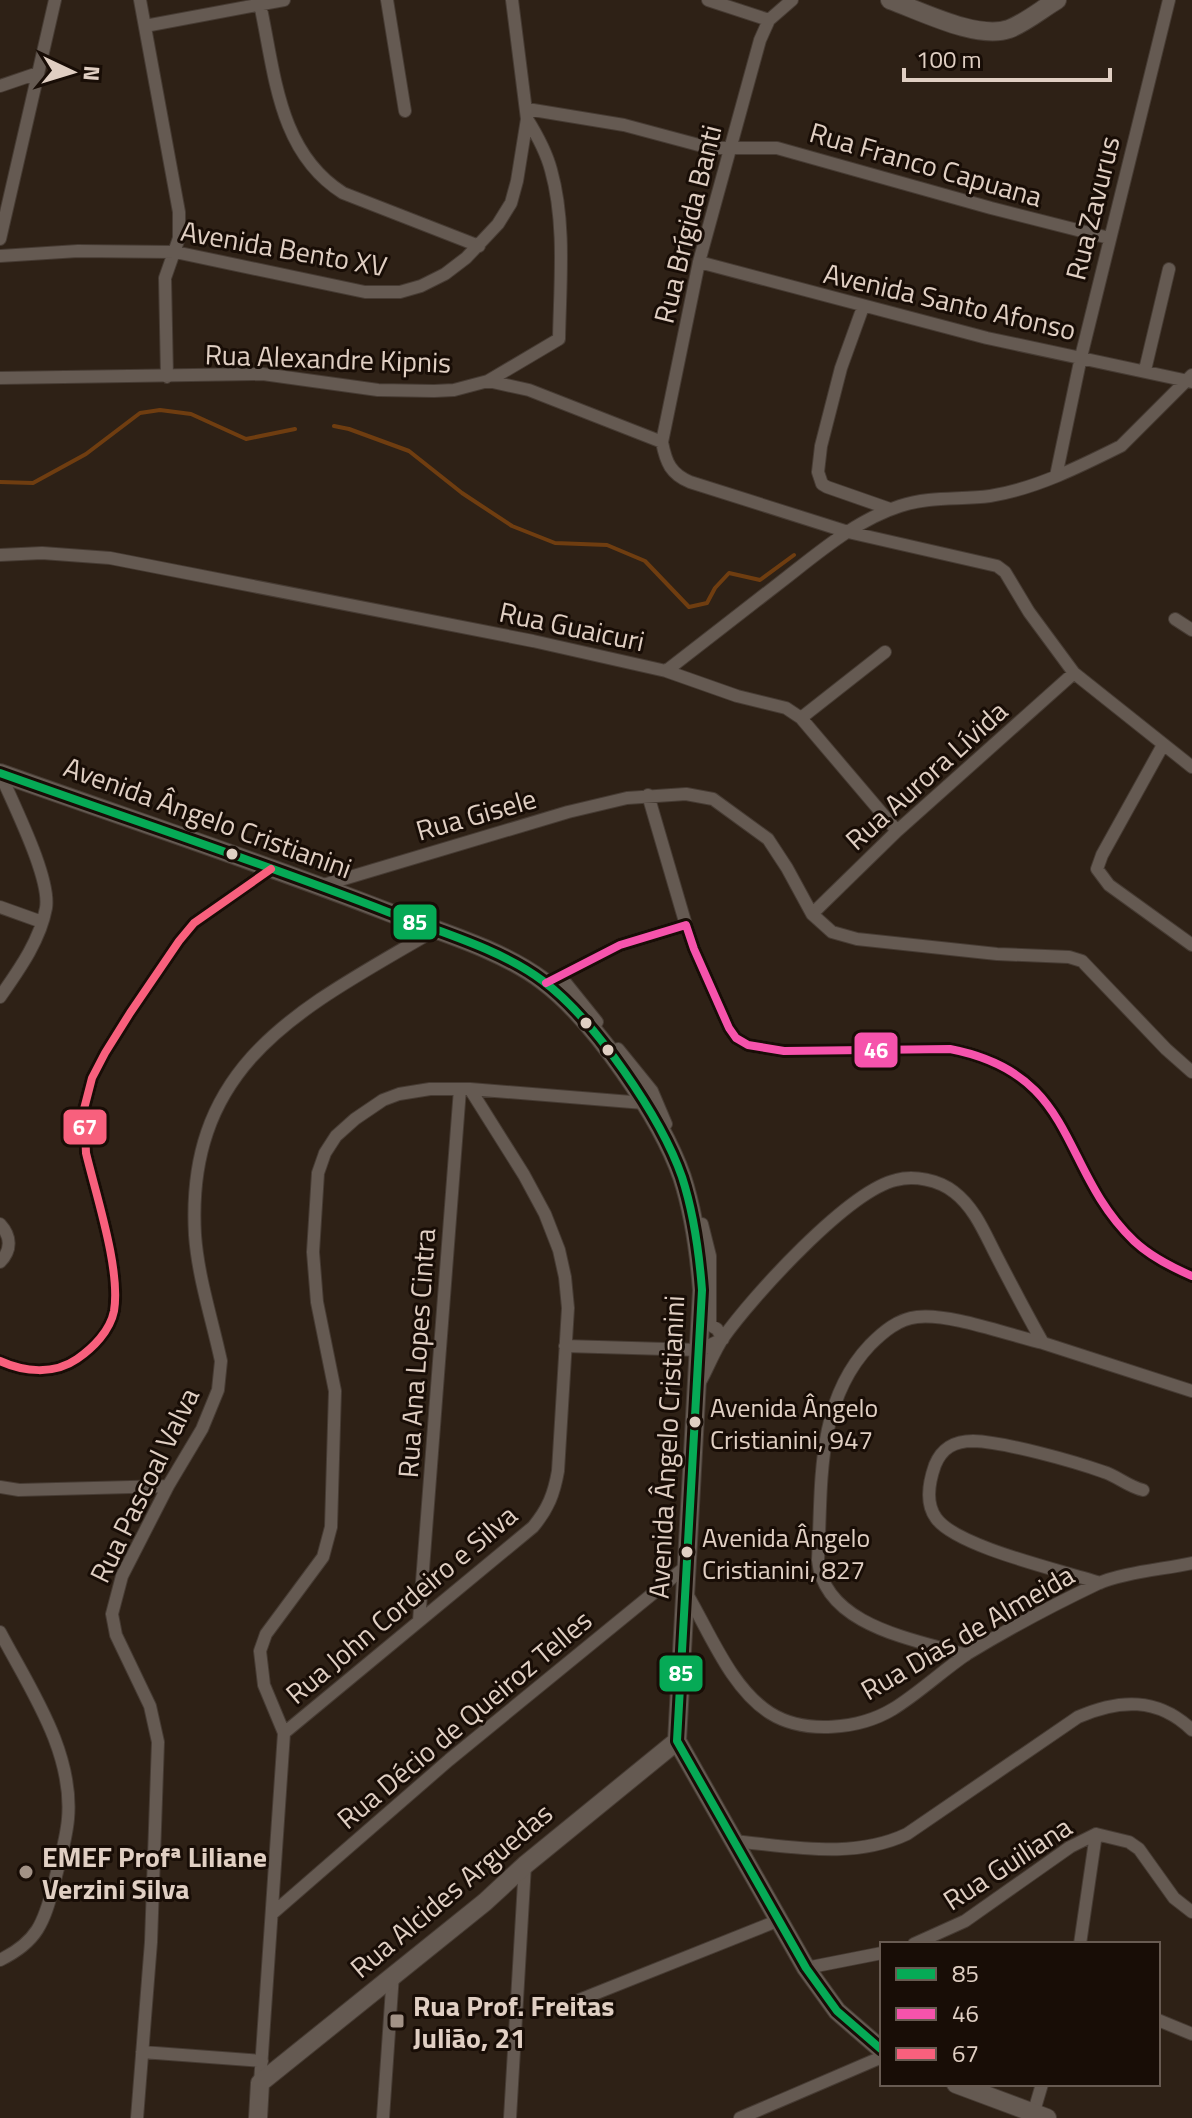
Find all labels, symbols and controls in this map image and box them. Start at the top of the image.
north arrow [32,32,112,112]
scale bar [904,32,1110,82]
text: 100 m [916,41,982,77]
text: N [74,65,109,82]
street label: Rua Franco Capuana [805,110,1047,218]
street label: Rua Brígida Banti [642,120,732,328]
street label: Rua Zavurus [1053,131,1131,285]
street label: Avenida Bento XV [177,209,391,287]
street label: Avenida Santo Afonso [820,251,1080,351]
street label: Rua Alexandre Kipnis [204,332,452,384]
street label: Rua Guaicuri [495,590,649,662]
street label: Rua Aurora Lívida [835,690,1017,860]
street label: Avenida Ângelo Cristianini [58,745,358,889]
street label: Rua Gisele [411,776,541,852]
unlabelled marker [224,846,240,862]
line badge: 85 [392,903,438,941]
text: 85 [403,905,427,939]
unlabelled marker [578,1015,594,1031]
line badge: 46 [853,1031,899,1069]
text: 46 [864,1033,888,1067]
unlabelled marker [600,1042,616,1058]
line badge: 67 [62,1108,108,1146]
text: 67 [73,1110,97,1144]
street label: Rua Ana Lopes Cintra [386,1227,446,1479]
street label: Avenida Ângelo Cristianini [637,1294,695,1600]
street label: Rua Pascoal Valva [78,1380,210,1590]
place label: Avenida Ângelo Cristianini, 947 [710,1388,878,1459]
marker: Avenida Ângelo Cristianini, 947 [687,1414,703,1430]
street label: Rua John Cordeiro e Silva [276,1494,526,1714]
place label: Avenida Ângelo Cristianini, 827 [702,1518,870,1589]
marker: Avenida Ângelo Cristianini, 827 [679,1544,695,1560]
street label: Rua Dias de Almeida [852,1553,1082,1711]
street label: Rua Décio de Queiroz Telles [327,1599,601,1839]
line badge: 85 [658,1654,704,1693]
text: 85 [669,1656,693,1690]
street label: Rua Alcides Arguedas [340,1792,562,1988]
street label: Rua Guiliana [934,1805,1080,1921]
place label: EMEF Profª Liliane Verzini Silva [42,1835,267,1910]
marker: EMEF Profª Liliane Verzini Silva [17,1863,35,1881]
legend [880,1942,1160,2086]
text: 85 [952,1955,979,1991]
place label: Rua Prof. Freitas Julião, 21 [413,1984,615,2059]
text: 46 [952,1995,979,2031]
marker: Rua Prof. Freitas Julião, 21 [388,2012,406,2030]
text: 67 [952,2035,979,2071]

